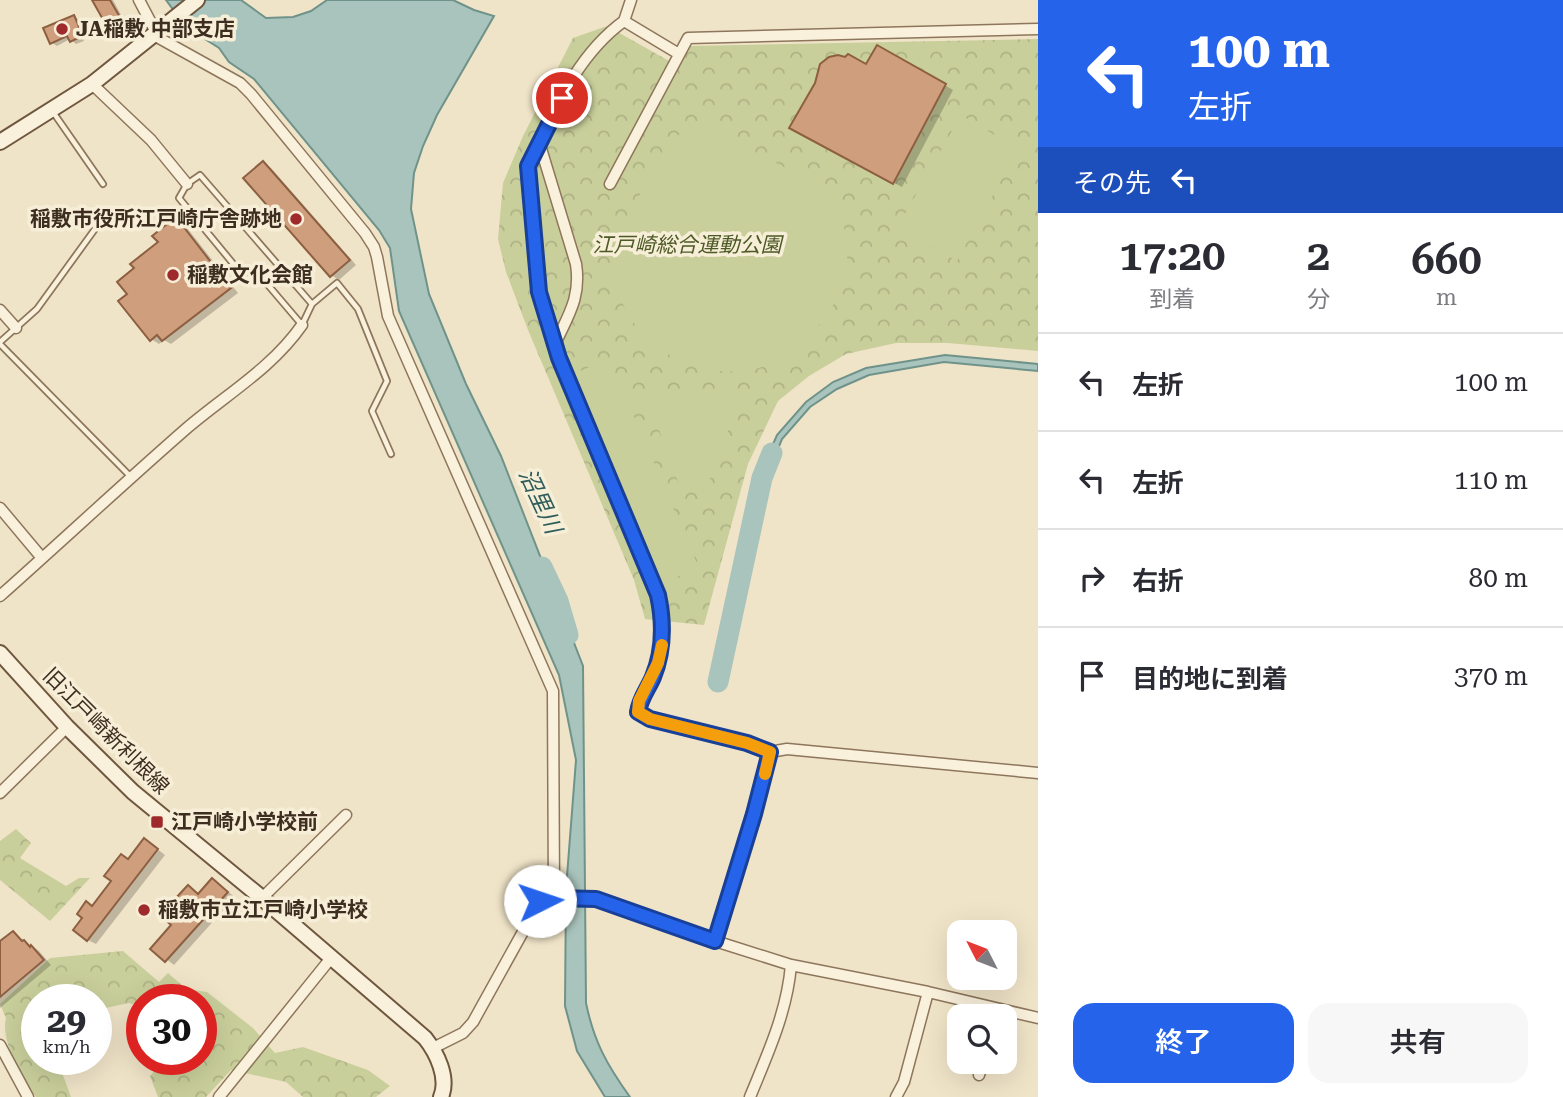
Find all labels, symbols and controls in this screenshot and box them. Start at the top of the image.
place label: JA稲敷 中部支店 [76,17,235,41]
marker: JA稲敷 中部支店 [54,21,70,37]
text: 100 m [1188,22,1330,79]
icon: left [1073,28,1164,119]
pin [532,68,592,128]
icon: arrive [543,79,581,117]
text: 左折 [1188,88,1252,126]
icon: left [1165,161,1203,199]
text: その先 [1073,168,1151,198]
place label: 稲敷市役所江戸崎庁舎跡地 [30,207,282,231]
marker: 稲敷市役所江戸崎庁舎跡地 [288,211,304,227]
text: 17:20 [1119,231,1226,280]
text: 2 [1307,231,1330,280]
park label: 江戸崎総合運動公園 [593,233,784,257]
text: 660 [1411,235,1482,284]
place label: 稲敷文化会館 [187,263,313,287]
marker: 稲敷文化会館 [165,267,181,283]
text: m [1436,284,1457,311]
text: 到着 [1149,286,1195,313]
text: 分 [1307,286,1330,313]
icon: left [1073,363,1111,401]
text: 100 m [1454,367,1528,397]
text: 左折 [1132,370,1184,400]
icon: left [1073,461,1111,499]
water label: 沼里川 [513,464,568,541]
text: 110 m [1454,465,1528,495]
text: 左折 [1132,468,1184,498]
icon: right [1073,559,1111,597]
text: 80 m [1469,563,1528,593]
text: 右折 [1132,566,1184,596]
icon: arrive [1073,657,1111,695]
text: 370 m [1454,661,1528,691]
street label: 旧江戸崎新利根線 [38,663,174,799]
text: 目的地に到着 [1132,664,1288,694]
place label: 江戸崎小学校前 [171,810,318,834]
marker: 江戸崎小学校前 [149,814,165,830]
position arrow [503,864,577,938]
place label: 稲敷市立江戸崎小学校 [158,898,368,922]
marker: 稲敷市立江戸崎小学校 [136,902,152,918]
north arrow [947,920,1017,990]
map controls [947,920,1017,1074]
speed limit sign: 30 [126,984,217,1075]
text: 29 [47,1000,86,1041]
button: 終了 [1073,1003,1294,1083]
button: 共有 [1308,1003,1528,1083]
button: search [947,1004,1017,1074]
text: km/h [42,1036,91,1057]

